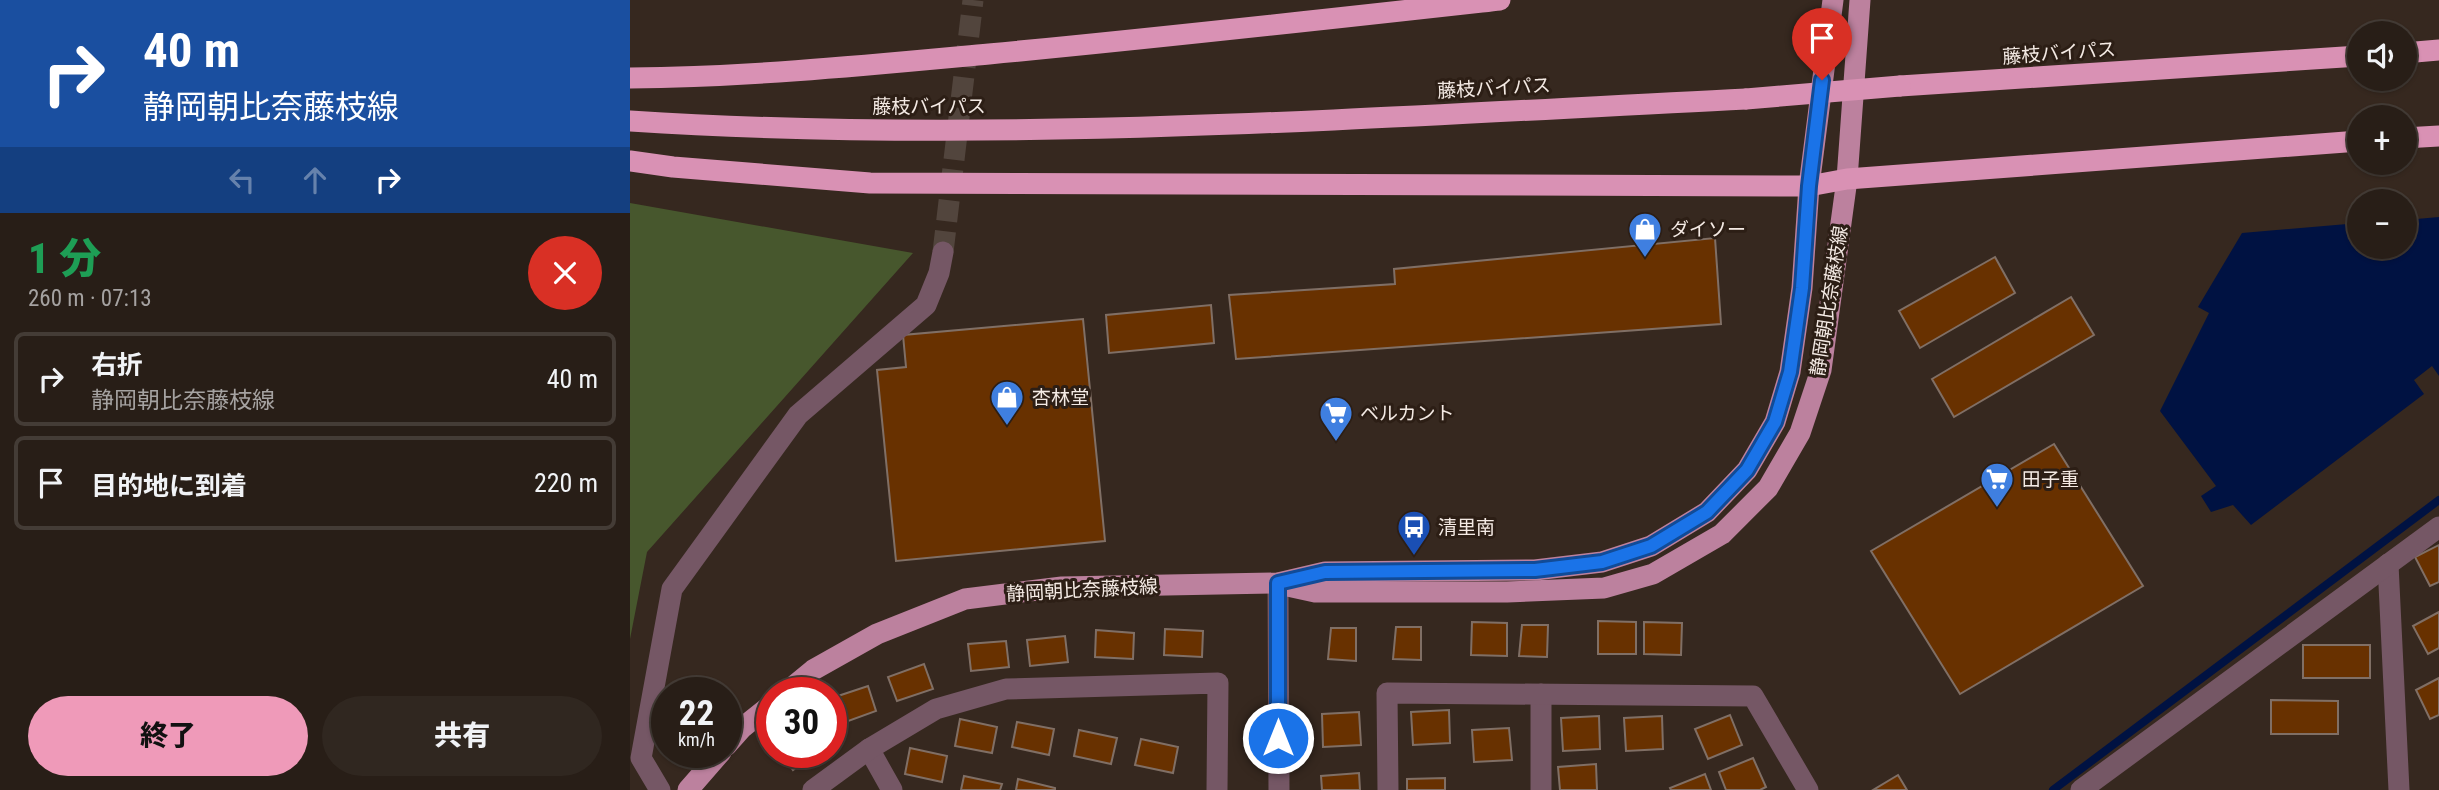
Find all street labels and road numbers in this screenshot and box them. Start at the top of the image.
street label: 藤枝バイパス [2002,38,2116,68]
street label: 藤枝バイパス [1437,74,1551,102]
street label: 藤枝バイパス [872,95,986,118]
street label: 静岡朝比奈藤枝線 [1806,224,1852,378]
street label: 静岡朝比奈藤枝線 [1005,575,1159,605]

